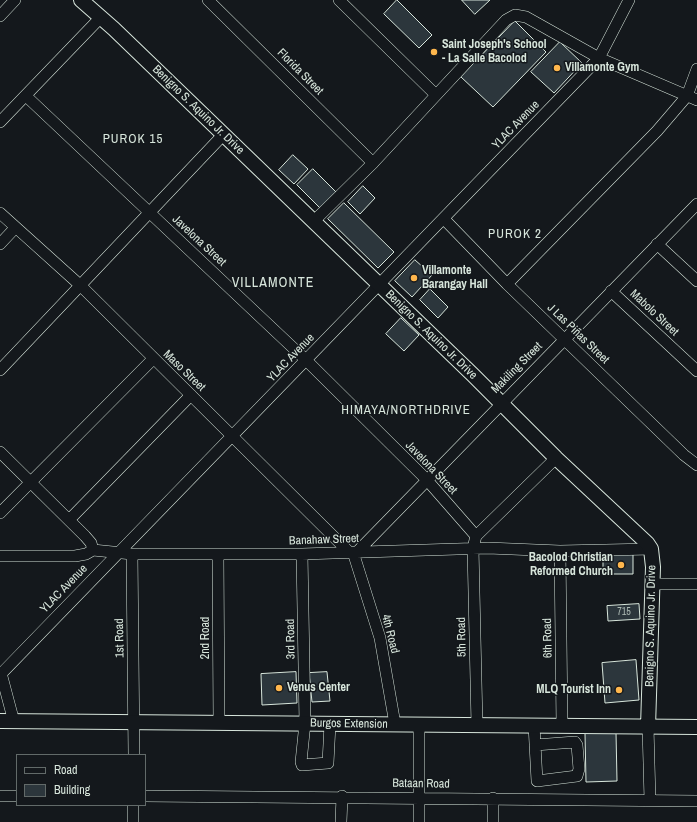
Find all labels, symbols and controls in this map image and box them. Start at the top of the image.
place label: Saint Joseph's School - La Salle Bacolod [442,38,547,66]
street label: Florida Street [274,46,326,98]
marker: Saint Joseph's School - La Salle Bacolod [429,47,439,57]
place label: Villamonte Gym [565,61,639,75]
street label: Benigno S. Aquino Jr. Drive [149,62,247,158]
marker: Villamonte Gym [552,63,562,73]
street label: YLAC Avenue [489,98,543,152]
district label: PUROK 15 [103,132,163,148]
street label: Javelona Street [169,212,229,270]
district label: PUROK 2 [488,227,542,243]
place label: Villamonte Barangay Hall [422,264,488,292]
marker: Villamonte Barangay Hall [409,273,419,283]
district label: VILLAMONTE [232,275,314,291]
street label: Benigno S. Aquino Jr. Drive [382,287,480,383]
street label: Mabolo Street [627,287,681,339]
street label: J Las Piñas Street [544,301,612,367]
street label: YLAC Avenue [264,331,318,385]
street label: Makiling Street [489,340,545,396]
street label: Maso Street [160,347,208,395]
district label: HIMAYA/NORTHDRIVE [341,403,471,419]
street label: Javelona Street [402,438,460,498]
street label: Banahaw Street [289,532,359,548]
place label: Bacolod Christian Reformed Church [529,551,613,579]
marker: Bacolod Christian Reformed Church [616,560,626,570]
street label: YLAC Avenue [37,562,91,616]
street label: Benigno S. Aquino Jr. Drive [643,565,659,687]
house number: 715 [617,606,631,618]
street label: 4th Road [378,613,402,655]
street label: 2nd Road [199,617,213,659]
street label: 5th Road [454,617,470,657]
street label: 1st Road [112,618,128,658]
street label: 6th Road [540,618,556,658]
street label: 3rd Road [283,619,299,659]
place label: Venus Center [287,681,350,695]
marker: Venus Center [274,683,284,693]
place label: MLQ Tourist Inn [536,683,611,697]
marker: MLQ Tourist Inn [614,685,624,695]
street label: Burgos Extension [310,716,388,732]
legend [16,754,146,806]
text: Road [54,762,78,778]
street label: Bataan Road [392,776,450,792]
text: Building [54,782,90,798]

